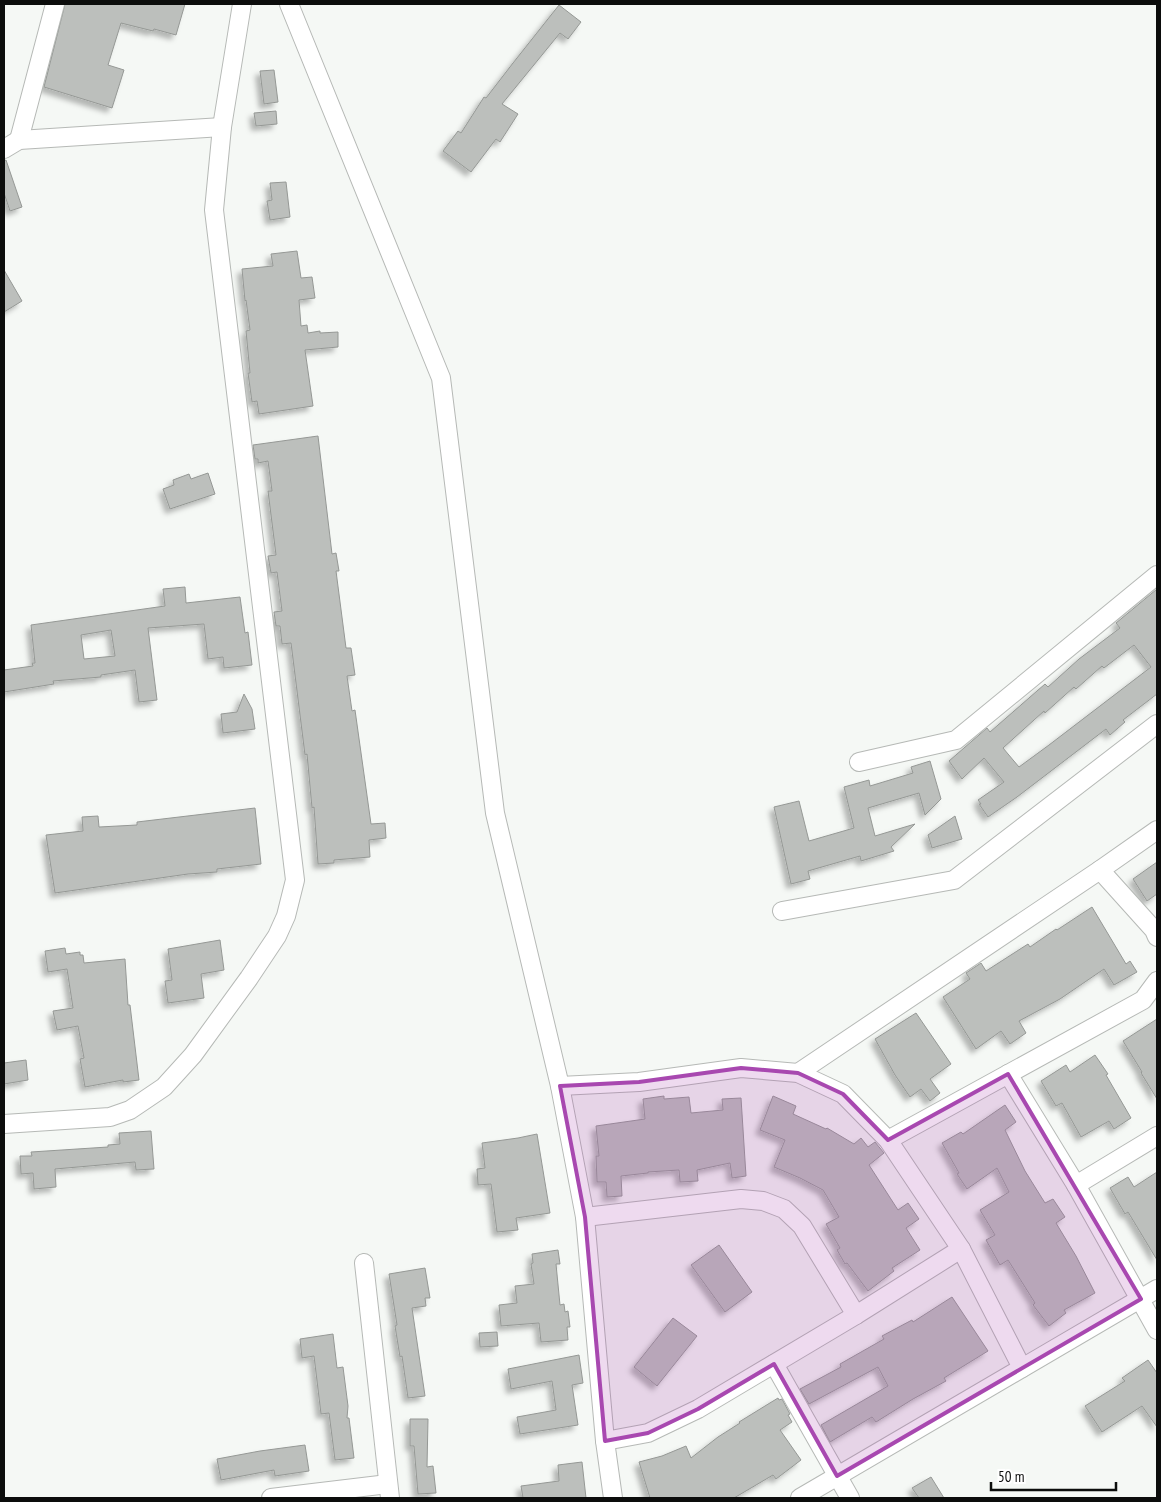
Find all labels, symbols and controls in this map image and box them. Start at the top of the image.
scale bar [991,1460,1116,1492]
text: 50 m [998,1467,1024,1486]

